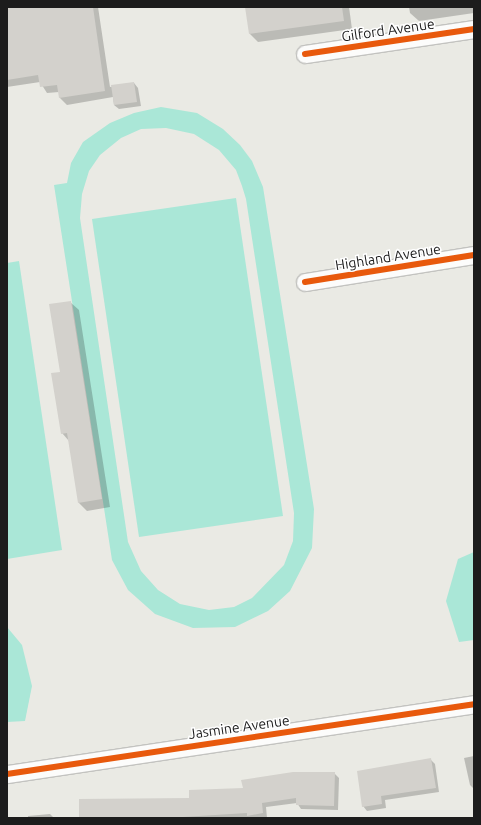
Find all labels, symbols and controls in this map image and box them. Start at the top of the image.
street label: Gilford Avenue [340,15,436,45]
street label: Highland Avenue [334,240,442,274]
street label: Jasmine Avenue [187,712,291,742]

